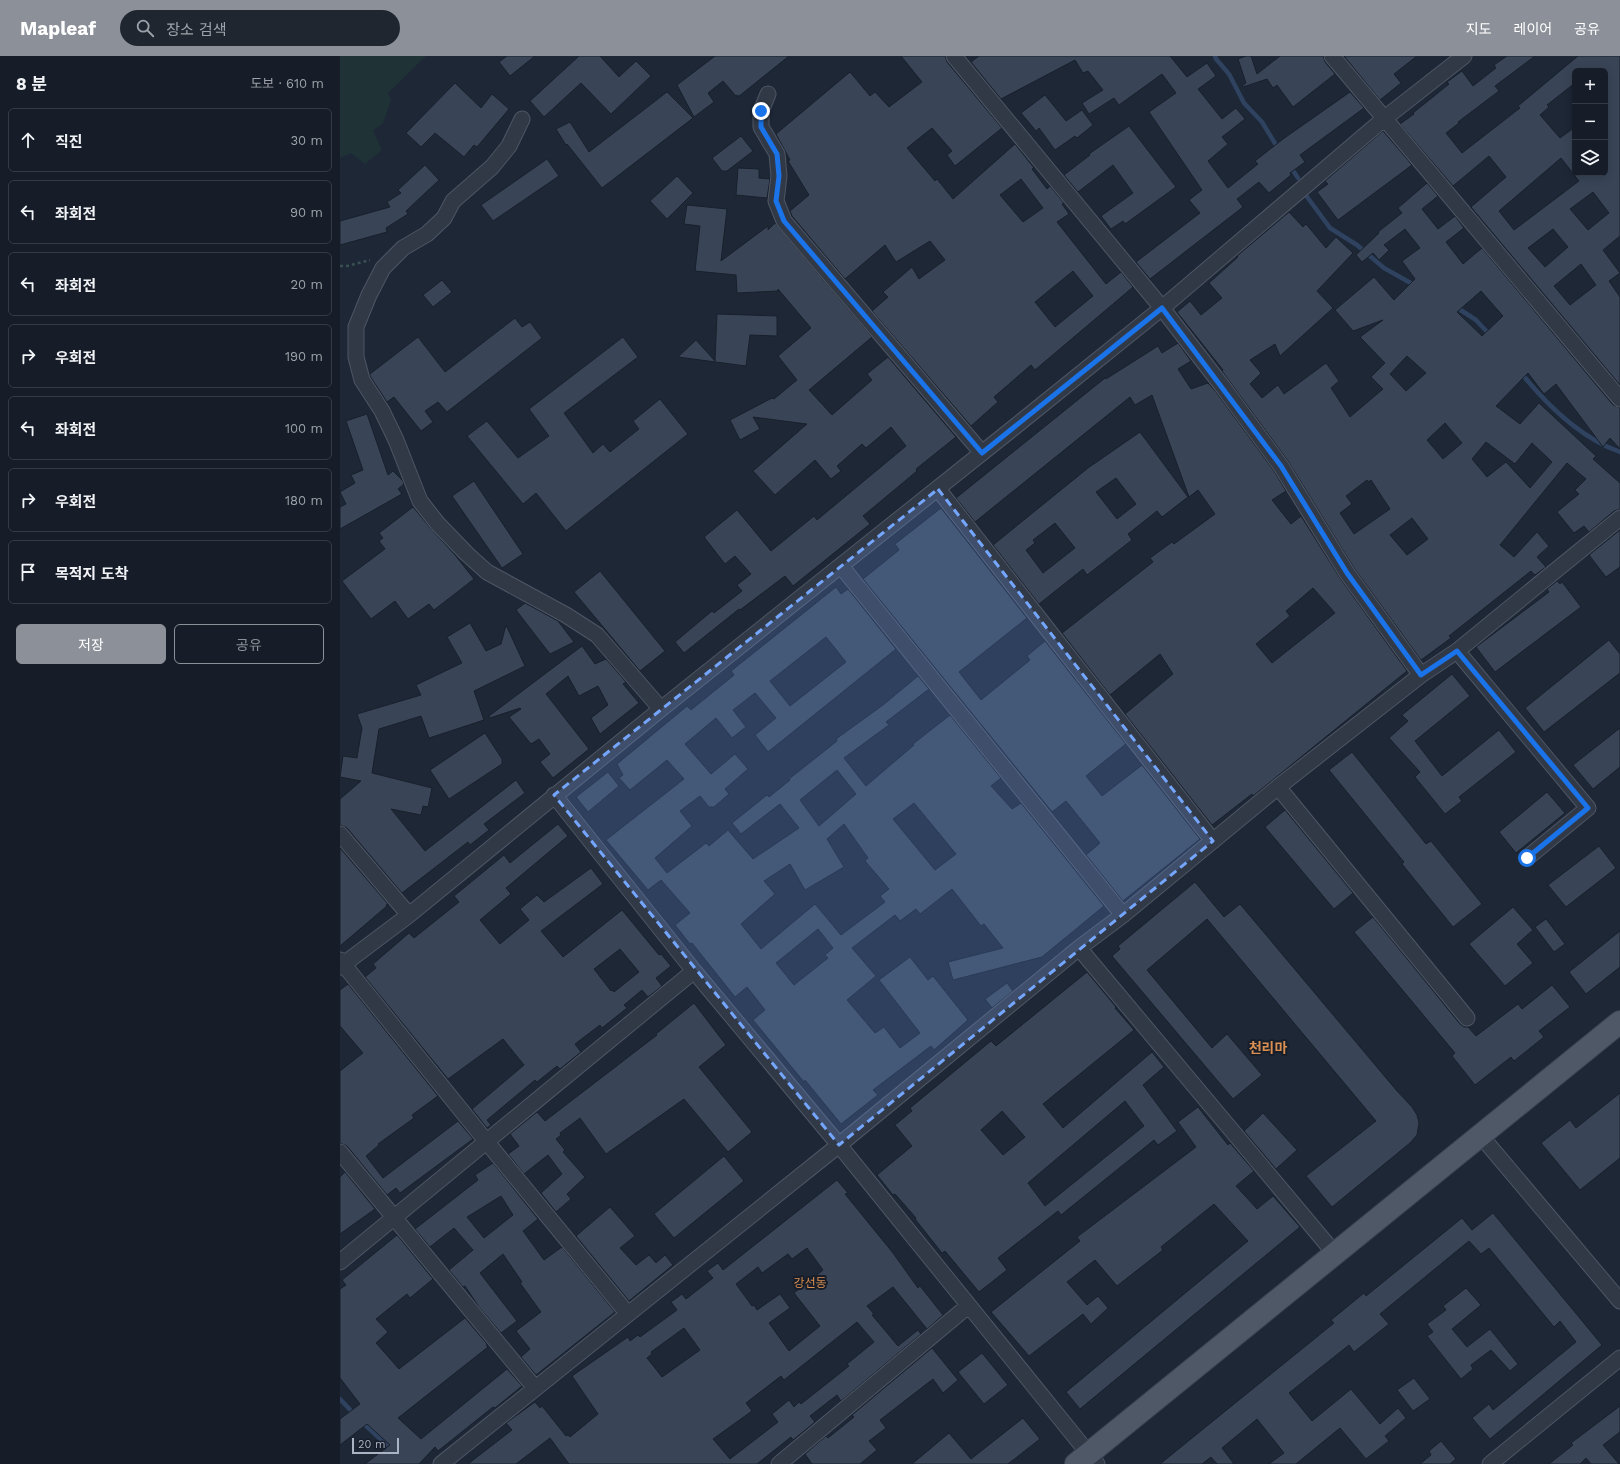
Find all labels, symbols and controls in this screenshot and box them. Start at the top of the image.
search box [120,10,400,46]
text: Mapleaf [20,17,96,40]
icon: search [134,17,156,39]
text: 장소 검색 [166,21,227,39]
text: 지도 [1466,21,1492,37]
text: 레이어 [1514,21,1552,37]
text: 공유 [1574,21,1600,37]
map controls [1572,68,1608,176]
button: + [1572,68,1608,104]
text: 8 분 [16,74,47,94]
text: 도보 · 610 m [250,76,324,91]
route end [752,102,770,120]
button: − [1572,104,1608,140]
icon: ahead [17,129,39,151]
text: 직진 [55,133,83,151]
text: 30 m [291,133,323,148]
button: layers [1572,140,1608,176]
icon: left [17,201,39,223]
text: 좌회전 [55,205,96,223]
text: 90 m [290,205,323,220]
icon: left [17,273,39,295]
text: 좌회전 [55,277,96,295]
text: 20 m [291,277,323,292]
icon: right [17,345,39,367]
text: 우회전 [55,349,96,367]
text: 190 m [285,349,323,364]
icon: left [17,417,39,439]
text: 좌회전 [55,421,96,439]
text: 100 m [285,421,323,436]
icon: right [17,489,39,511]
text: 우회전 [55,493,96,511]
text: 180 m [285,493,323,508]
icon: arrive [17,561,39,583]
text: 목적지 도착 [55,565,128,583]
button: 저장 [16,624,166,664]
button: 공유 [174,624,324,664]
route start [1518,849,1536,867]
district label: 천리마 [1249,1040,1287,1056]
district label: 강선동 [793,1276,827,1290]
scale bar [352,1436,399,1455]
text: 20 m [358,1438,386,1451]

